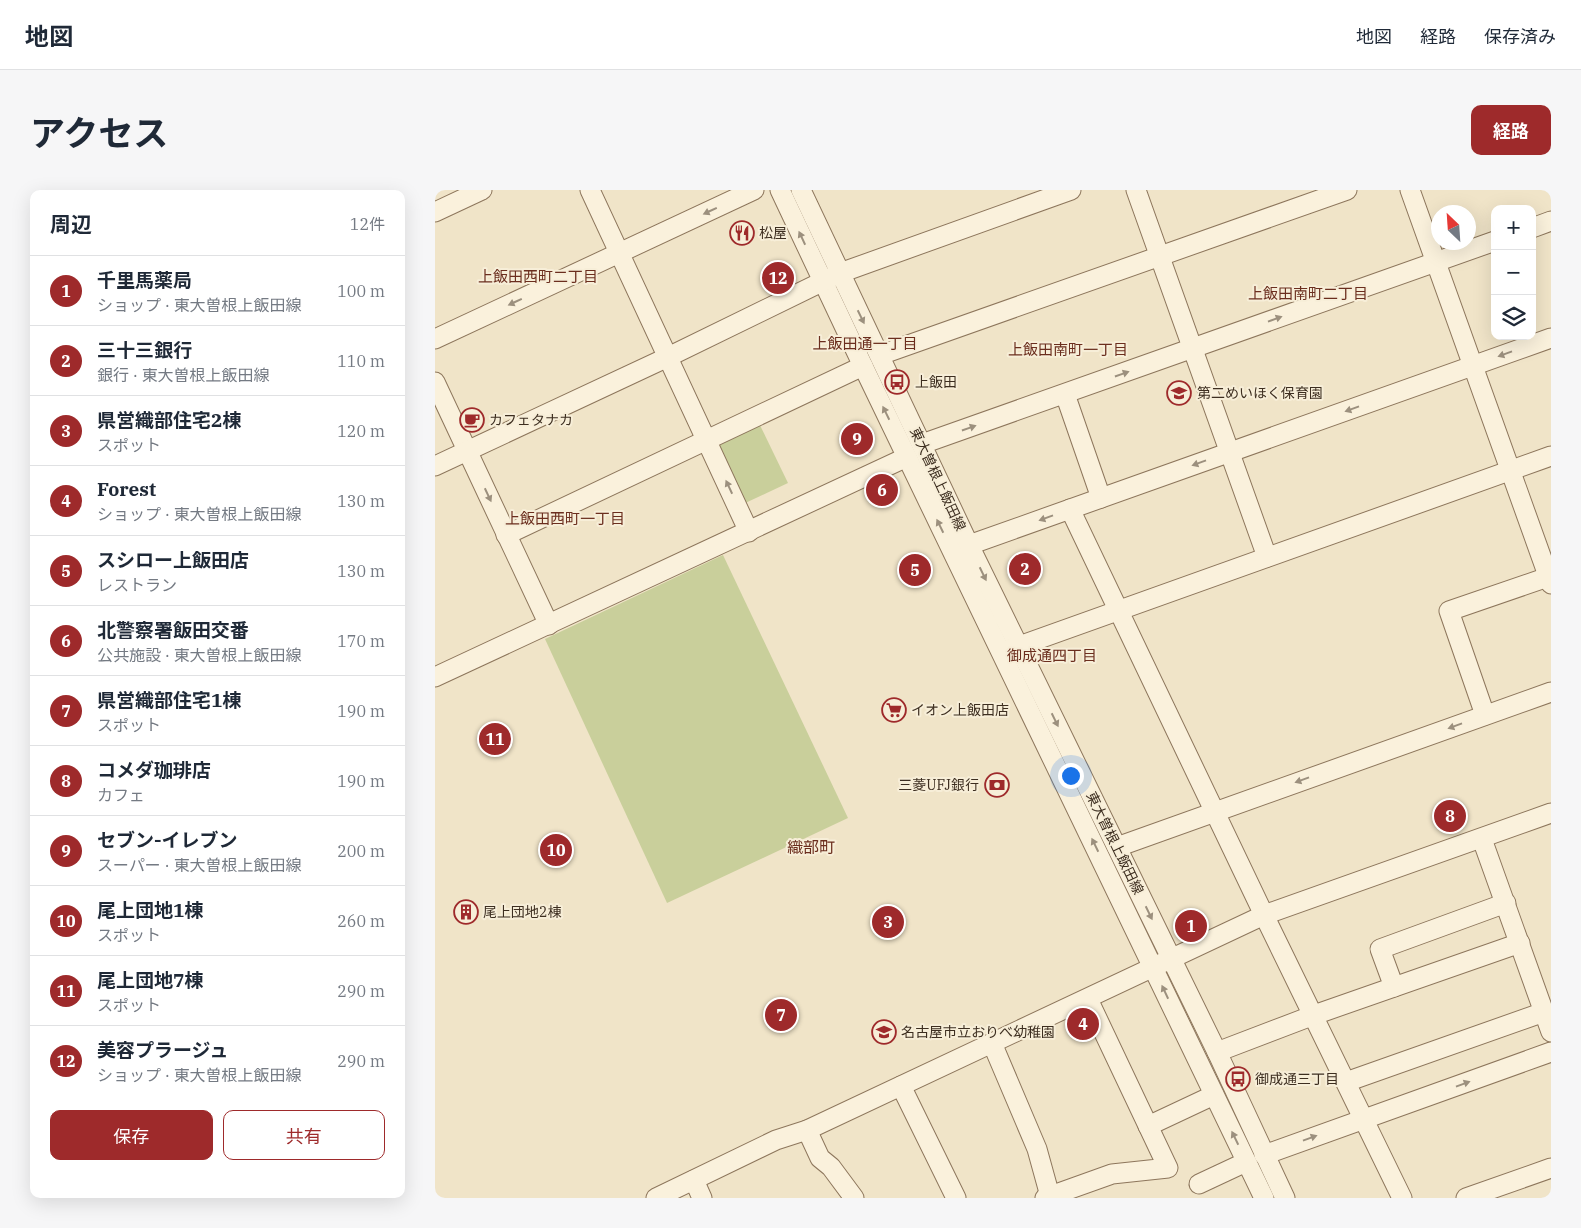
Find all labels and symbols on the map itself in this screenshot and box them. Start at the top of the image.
north arrow [1431,205,1476,250]
one-way arrow [703,207,717,215]
restaurant icon: 松屋 [729,220,755,246]
place label: 松屋 [759,224,787,242]
one-way arrow [798,231,806,245]
pin: 12 [762,259,794,297]
district label: 上飯田西町二丁目 [478,267,598,286]
district label: 上飯田南町二丁目 [1248,284,1368,303]
one-way arrow [508,298,522,306]
one-way arrow [857,310,865,324]
one-way arrow [1268,315,1283,323]
district label: 上飯田通一丁目 [812,334,918,353]
district label: 上飯田南町一丁目 [1008,340,1128,359]
one-way arrow [1497,350,1512,358]
bus stop icon: 上飯田 [884,369,910,395]
one-way arrow [1114,370,1129,377]
place label: 上飯田 [915,373,957,391]
school or university icon: 第二めいほく保育園 [1166,380,1192,406]
place label: 第二めいほく保育園 [1197,384,1323,402]
one-way arrow [1344,405,1359,413]
one-way arrow [881,406,890,421]
cafe icon: カフェタナカ [459,407,485,433]
place label: カフェタナカ [489,411,573,429]
pin: 9 [841,420,873,458]
street label: 東大曽根上飯田線 [906,424,970,534]
one-way arrow [961,424,976,431]
one-way arrow [1191,459,1206,467]
pin: 6 [866,471,898,509]
one-way arrow [725,480,733,494]
one-way arrow [484,488,492,502]
district label: 上飯田西町一丁目 [505,509,625,528]
one-way arrow [1038,514,1053,522]
one-way arrow [936,519,944,533]
pin: 2 [1009,550,1041,588]
pin: 5 [899,551,931,589]
one-way arrow [980,567,988,581]
district label: 御成通四丁目 [1007,646,1097,665]
supermarket icon: イオン上飯田店 [881,697,907,723]
place label: イオン上飯田店 [911,701,1009,719]
one-way arrow [1051,713,1059,727]
pin: 11 [479,720,511,758]
one-way arrow [1448,723,1463,730]
your location [1058,763,1084,789]
bank icon: 三菱UFJ銀行 [984,772,1010,798]
place label: 三菱UFJ銀行 [898,776,979,794]
one-way arrow [1295,777,1310,784]
street label: 東大曽根上飯田線 [1082,789,1148,897]
pin: 8 [1434,797,1466,835]
pin: 10 [540,831,572,869]
district label: 織部町 [787,837,835,857]
one-way arrow [1090,838,1098,852]
building icon: 尾上団地2棟 [453,899,479,925]
place label: 尾上団地2棟 [483,903,561,921]
pin: 3 [872,903,904,941]
one-way arrow [1146,906,1154,920]
pin: 1 [1175,907,1207,945]
one-way arrow [1161,985,1169,999]
pin: 7 [765,996,797,1034]
pin: 4 [1067,1005,1099,1043]
school or university icon: 名古屋市立おりべ幼稚園 [871,1019,897,1045]
place label: 名古屋市立おりべ幼稚園 [901,1023,1055,1041]
bus stop icon: 御成通三丁目 [1225,1066,1251,1092]
place label: 御成通三丁目 [1255,1070,1339,1088]
one-way arrow [1456,1080,1471,1088]
one-way arrow [1231,1131,1239,1145]
one-way arrow [1303,1134,1318,1142]

